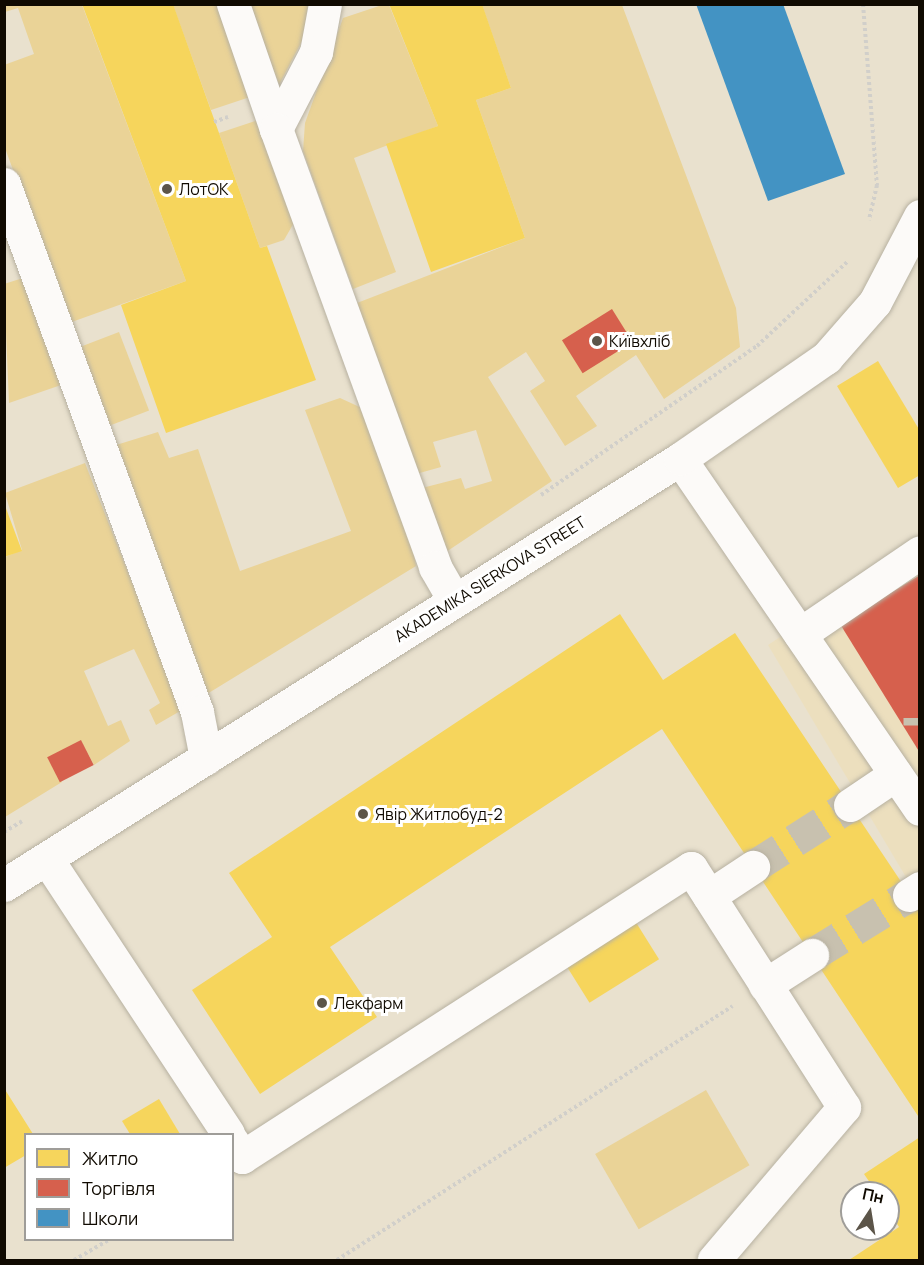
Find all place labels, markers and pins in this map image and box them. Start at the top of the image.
place label: ЛотОК [179,179,229,199]
marker: ЛотОК [160,182,174,196]
place label: Київхліб [609,331,670,351]
marker: Київхліб [590,334,604,348]
place label: Явір Житлобуд-2 [375,804,503,824]
marker: Явір Житлобуд-2 [356,807,370,821]
place label: Лекфарм [334,993,403,1013]
marker: Лекфарм [315,996,329,1010]

